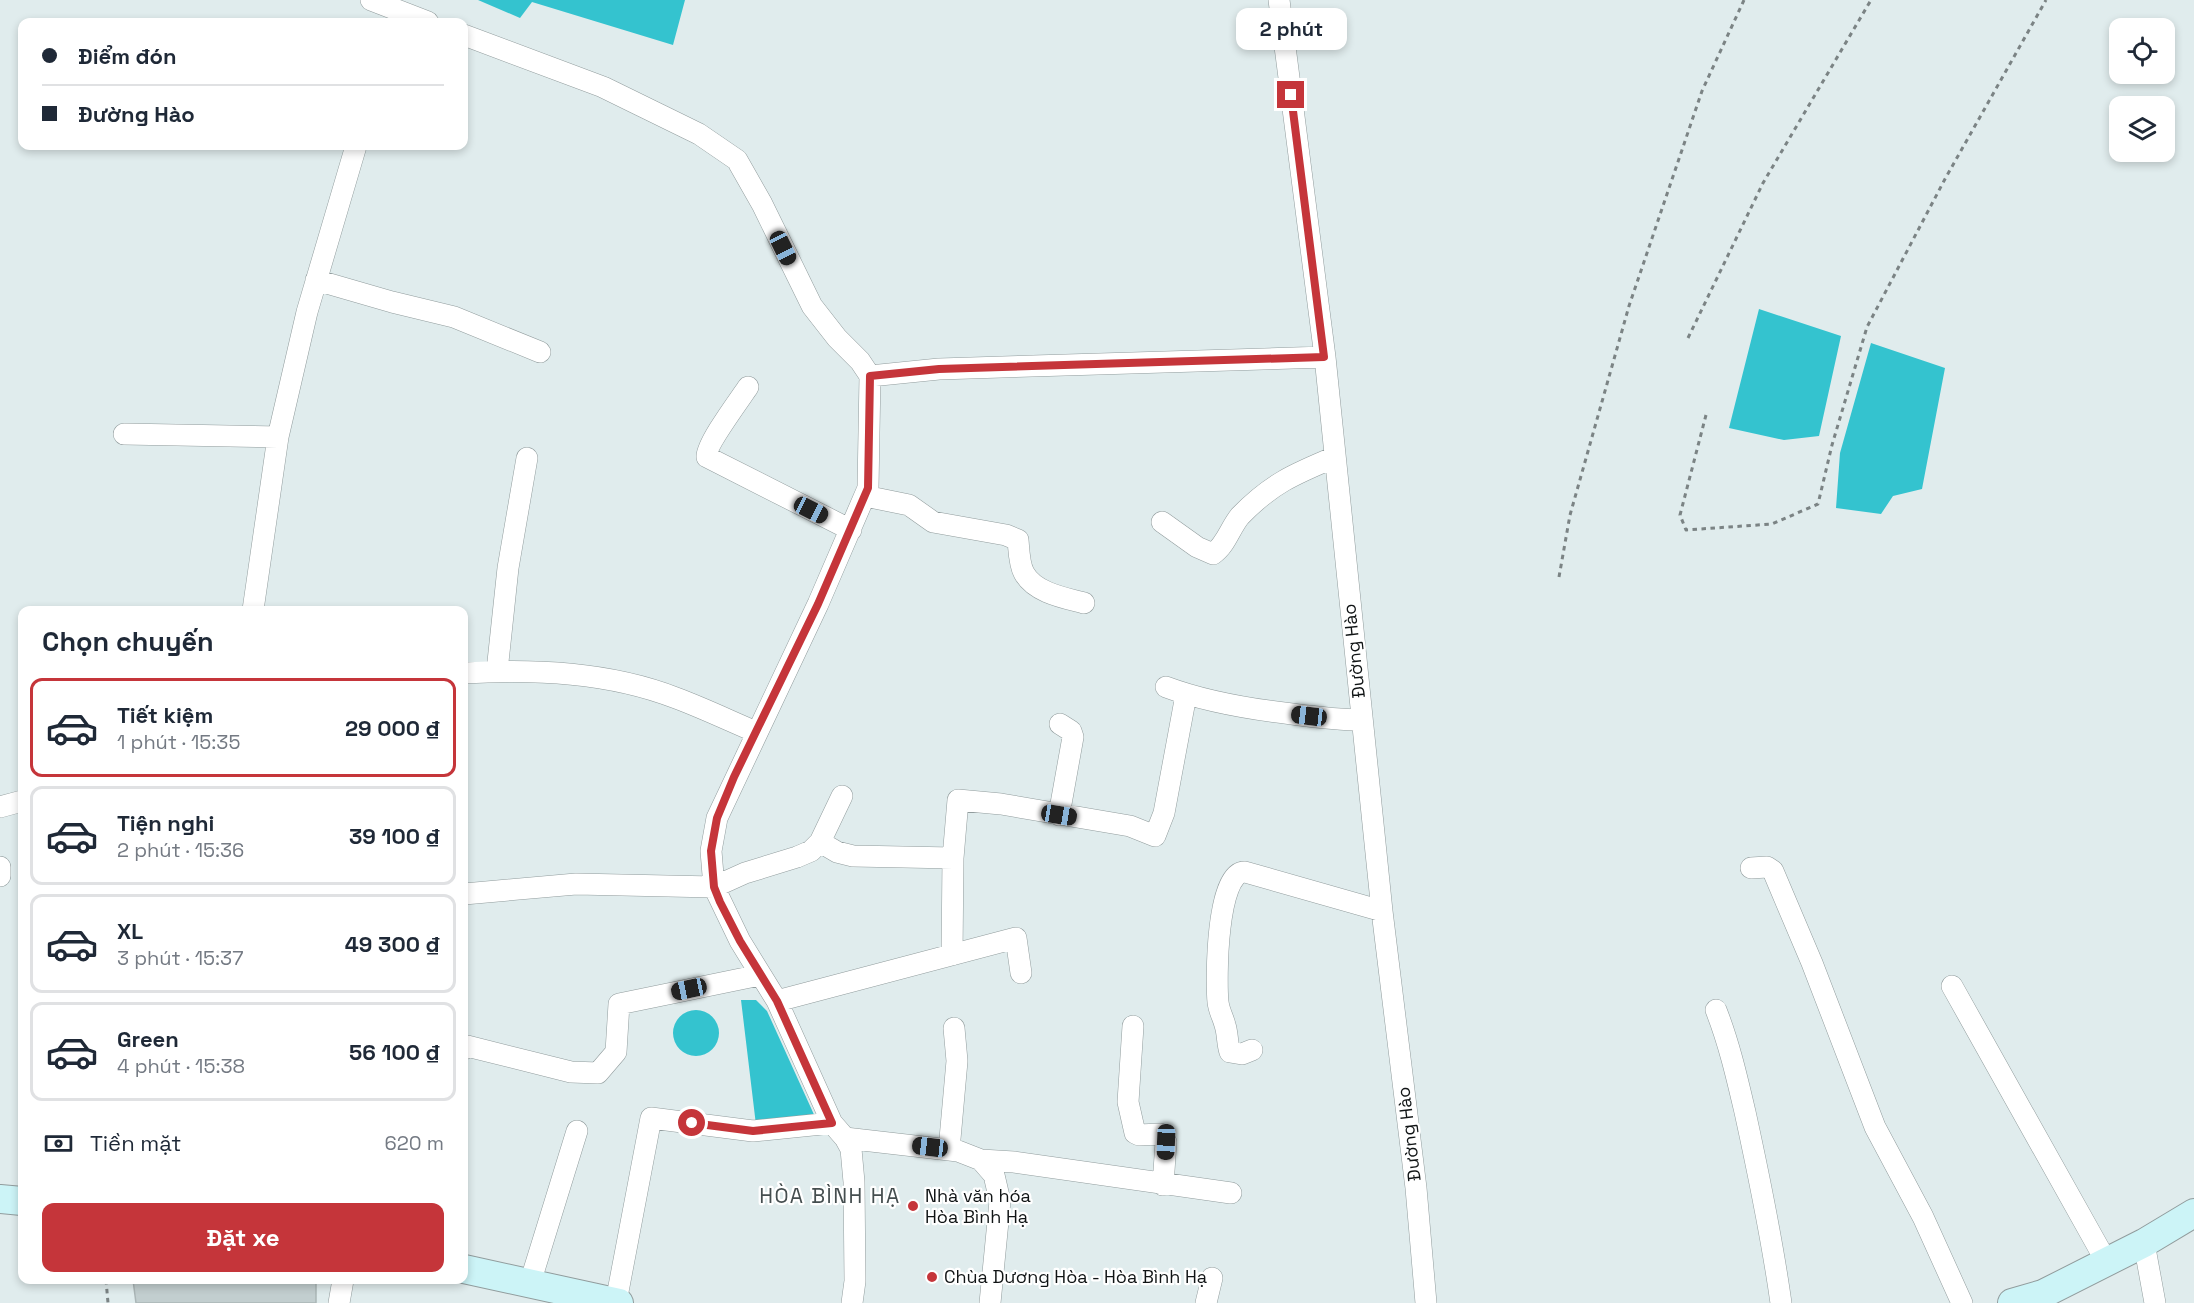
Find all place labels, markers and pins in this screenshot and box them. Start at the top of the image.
place label: Nhà văn hóa Hòa Bình Hạ [925,1184,1031,1228]
marker: Nhà văn hóa Hòa Bình Hạ [906,1199,920,1213]
place label: Chùa Dương Hòa - Hòa Bình Hạ [944,1265,1207,1288]
marker: Chùa Dương Hòa - Hòa Bình Hạ [925,1270,939,1284]

